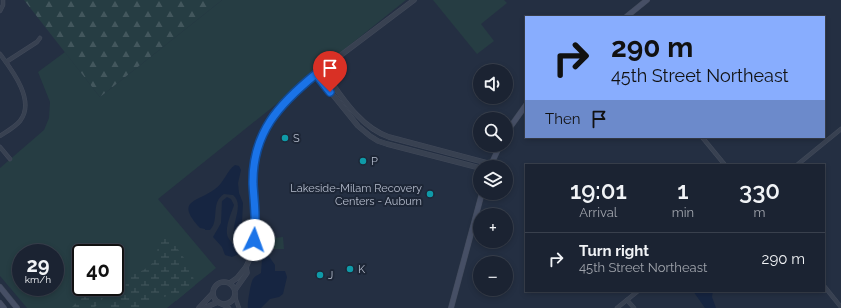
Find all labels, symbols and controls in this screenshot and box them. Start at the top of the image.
text: 290 m [611,31,693,64]
icon: right [545,32,597,84]
pin [313,51,347,92]
icon: arrive [319,57,341,79]
map controls [473,64,513,296]
button: sound [473,64,513,104]
text: 45th Street Northeast [611,65,789,86]
icon: arrive [588,108,610,130]
text: Then [545,110,580,128]
button: search [473,112,513,152]
place label: S [293,132,300,145]
marker: S [280,133,290,143]
place label: P [371,155,378,168]
marker: P [358,156,368,166]
button: layers [473,160,513,200]
text: 19:01 [570,176,627,205]
text: 1 [677,176,689,205]
text: 330 [739,176,780,205]
place label: Lakeside-Milam Recovery Centers - Auburn [290,182,422,208]
marker: Lakeside-Milam Recovery Centers - Auburn [425,189,435,199]
text: Arrival [579,205,617,220]
text: min [672,205,694,220]
text: m [754,205,766,220]
button: + [473,208,513,248]
position arrow [233,219,275,261]
text: Turn right [579,242,649,260]
speed limit sign: 40 [72,244,124,296]
icon: right [545,248,567,270]
text: 290 m [762,250,805,268]
text: 29 [26,253,50,277]
button: − [473,256,513,296]
text: 45th Street Northeast [579,260,707,275]
place label: K [358,263,366,276]
marker: K [345,264,355,274]
place label: J [328,269,333,282]
marker: J [315,270,325,280]
text: km/h [25,274,51,285]

